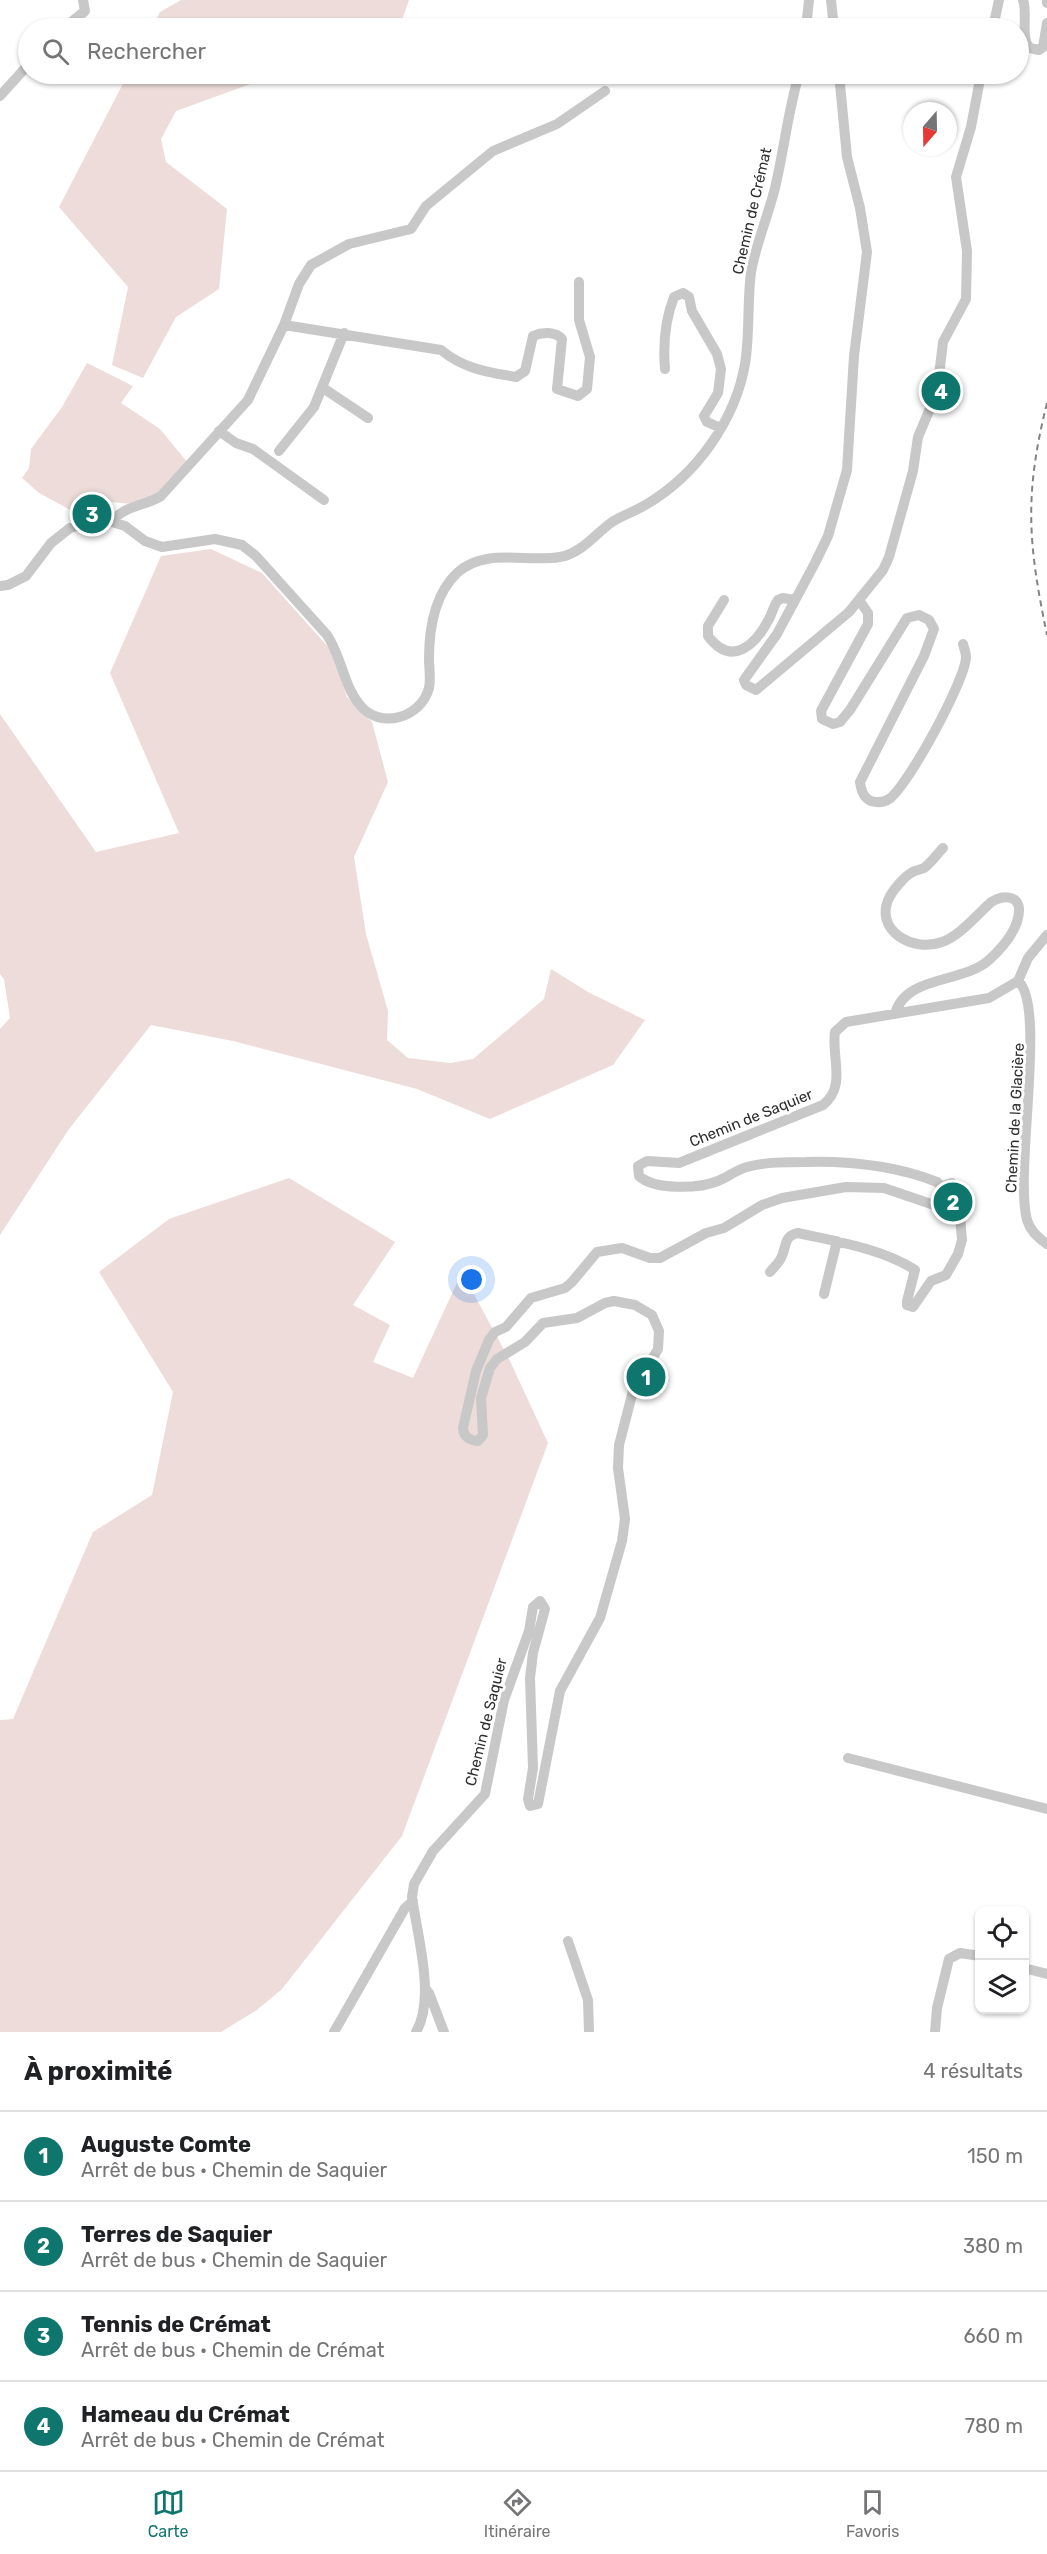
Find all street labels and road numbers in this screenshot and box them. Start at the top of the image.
street label: Chemin de Crémat [729,146,775,276]
street label: Chemin de la Glacière [1002,1042,1028,1194]
street label: Chemin de Saquier [687,1085,816,1151]
street label: Chemin de Saquier [461,1656,511,1788]

